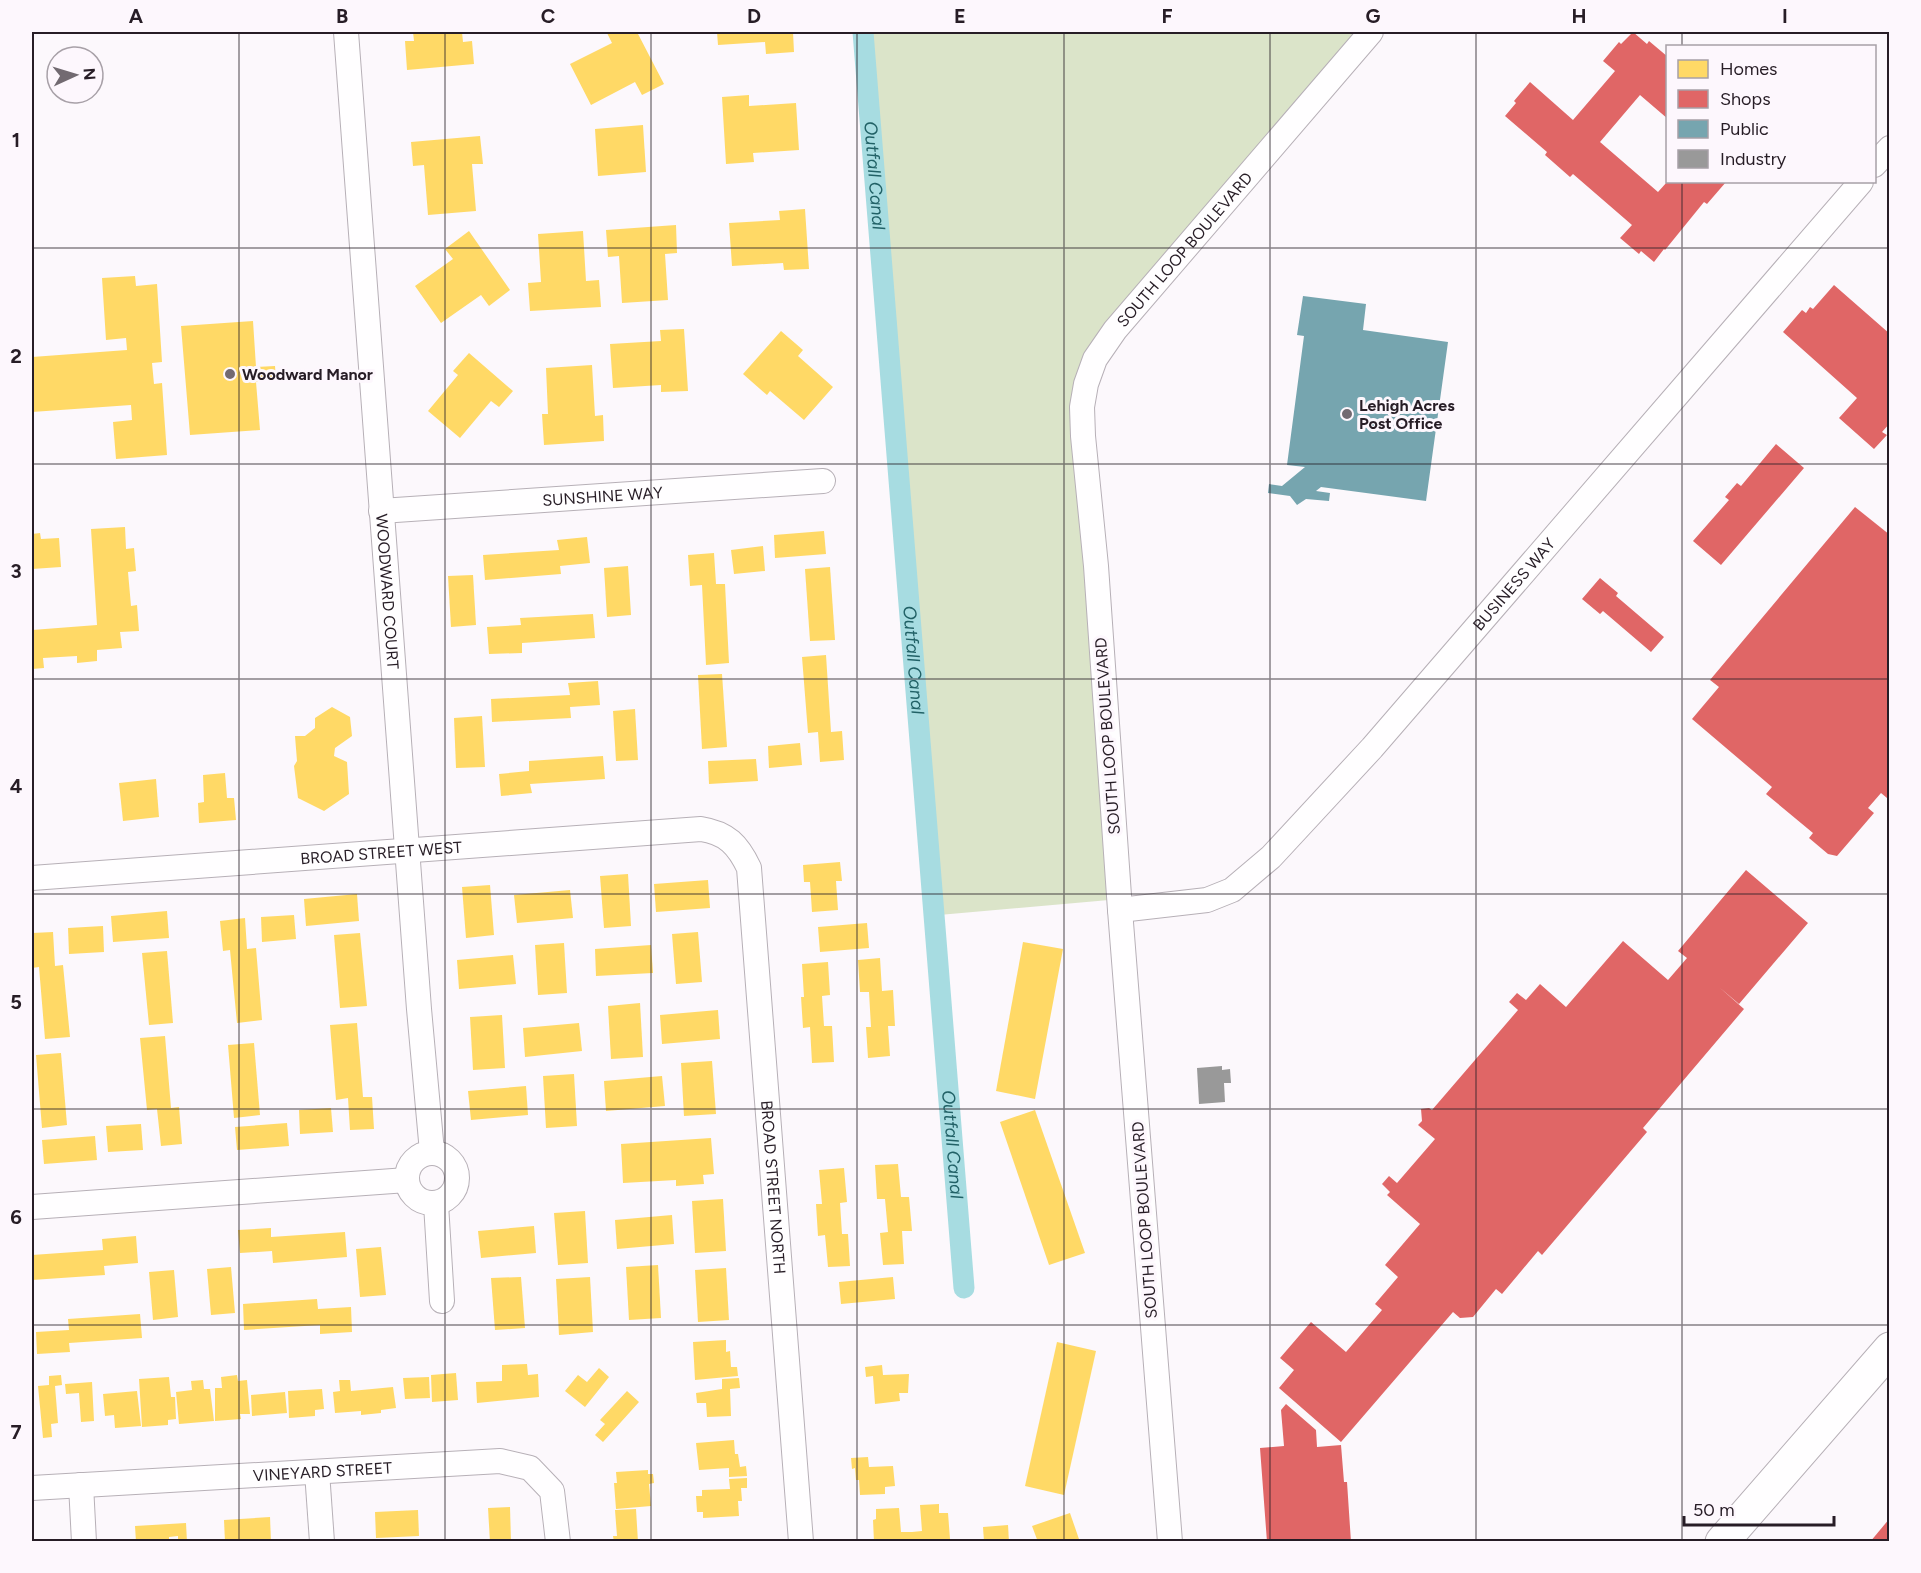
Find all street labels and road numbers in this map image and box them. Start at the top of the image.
street label: SOUTH LOOP BOULEVARD [1113,168,1256,331]
street label: SUNSHINE WAY [542,483,664,510]
street label: WOODWARD COURT [372,513,403,670]
street label: BUSINESS WAY [1469,534,1559,634]
street label: SOUTH LOOP BOULEVARD [1091,637,1124,835]
street label: BROAD STREET WEST [300,838,463,868]
street label: BROAD STREET NORTH [757,1100,789,1275]
street label: SOUTH LOOP BOULEVARD [1128,1121,1161,1319]
street label: VINEYARD STREET [252,1458,393,1485]

